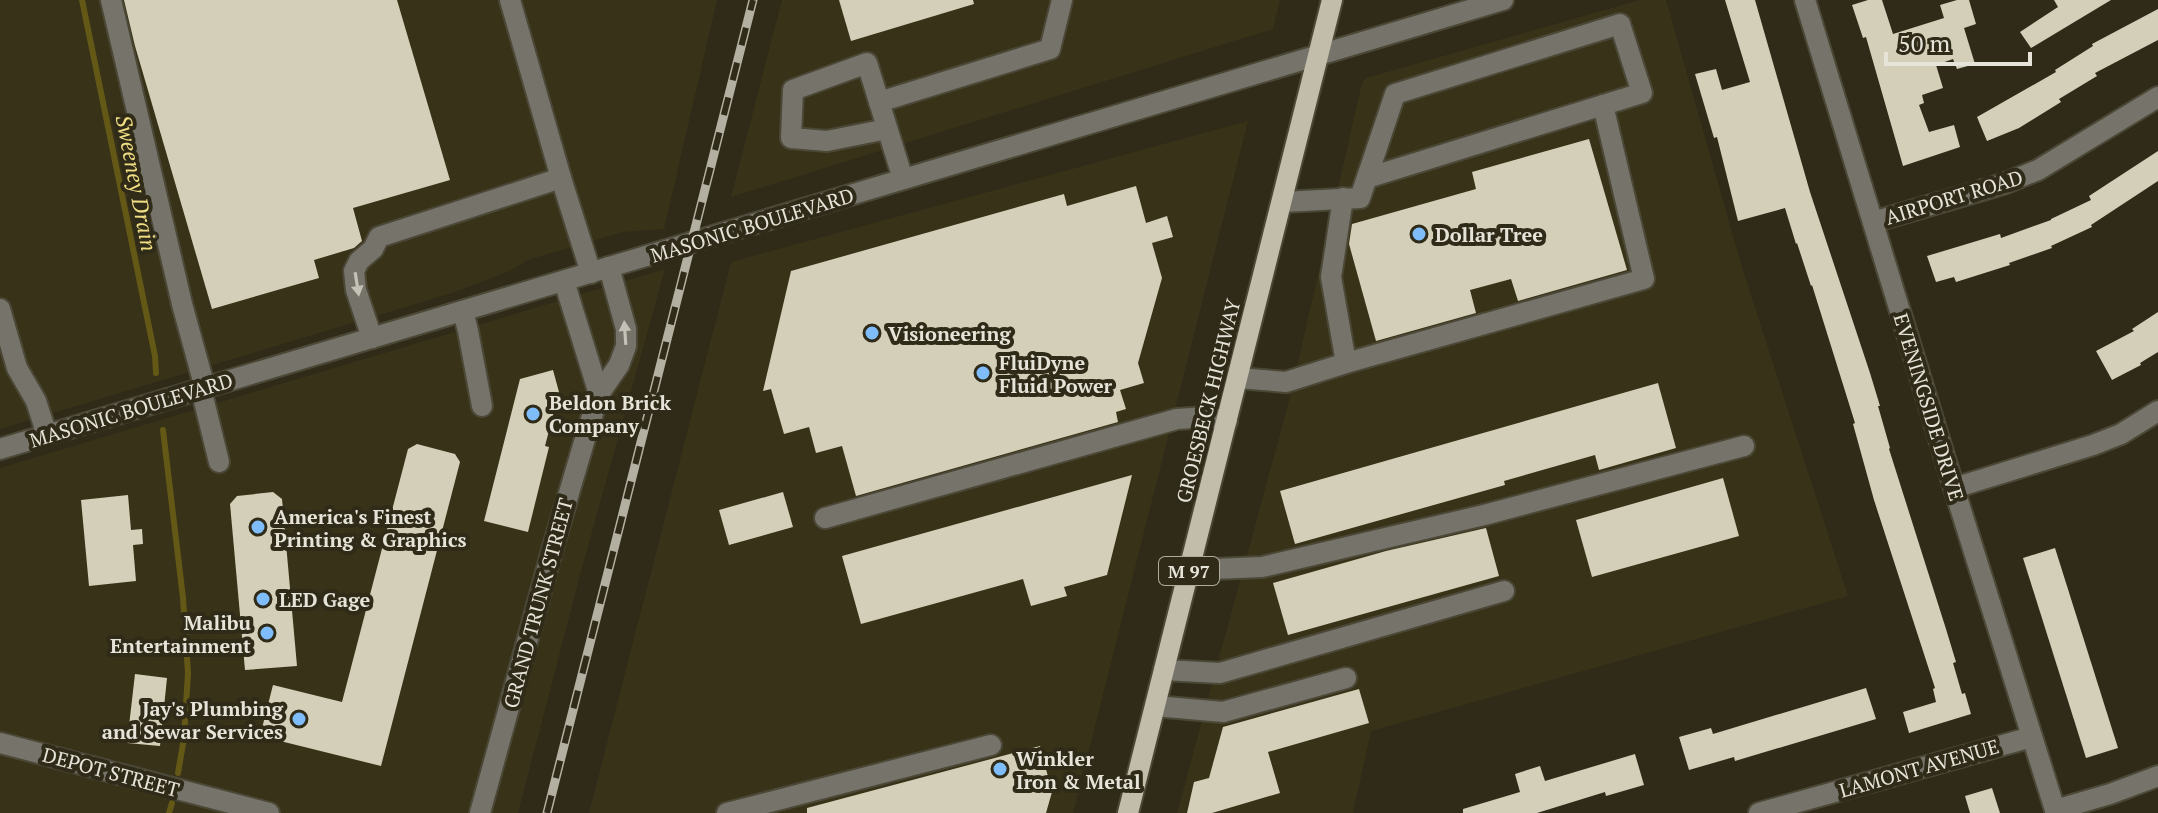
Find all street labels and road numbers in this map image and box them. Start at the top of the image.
street label: AIRPORT ROAD [1882,163,2026,231]
street label: MASONIC BOULEVARD [647,181,857,269]
street label: GROESBECK HIGHWAY [1170,296,1246,506]
street label: EVENINGSIDE DRIVE [1888,310,1970,504]
street label: MASONIC BOULEVARD [26,366,236,454]
street label: GRAND TRUNK STREET [497,495,579,711]
road number: M 97 [1159,557,1219,585]
street label: LAMONT AVENUE [1836,732,2002,804]
street label: DEPOT STREET [40,741,182,803]

